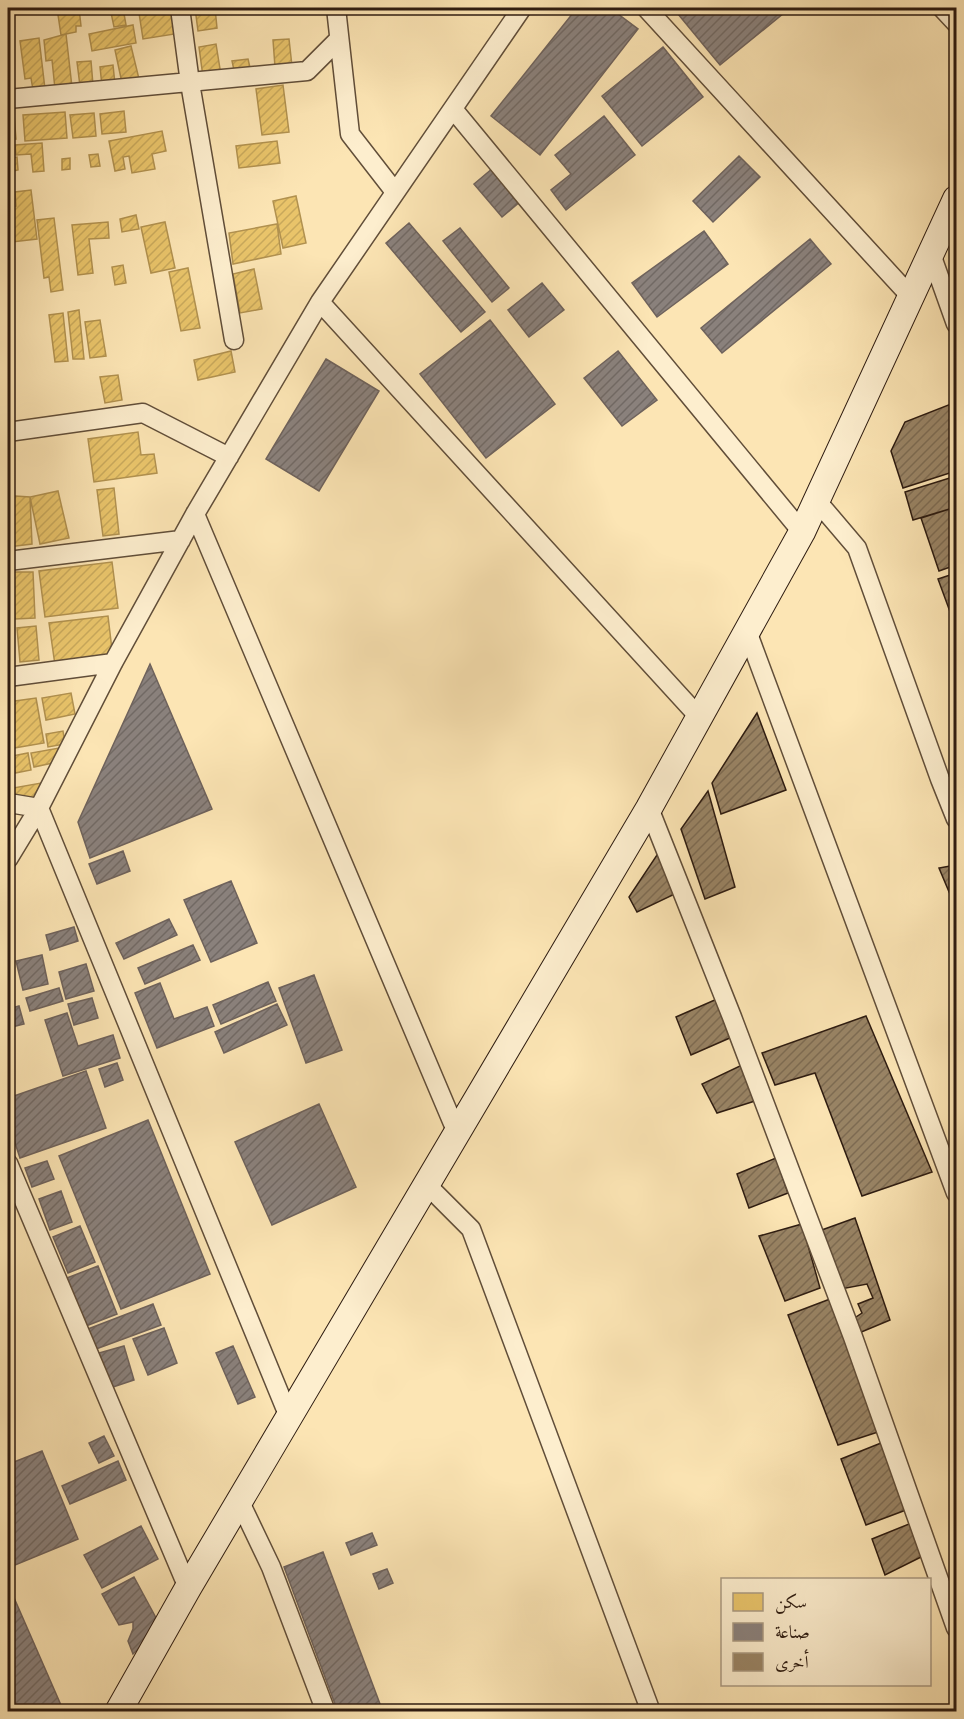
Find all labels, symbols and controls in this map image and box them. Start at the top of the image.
legend [721,1578,931,1686]
text: سكن [775,1592,807,1614]
text: صناعة [775,1622,810,1644]
text: أخرى [775,1649,810,1674]

